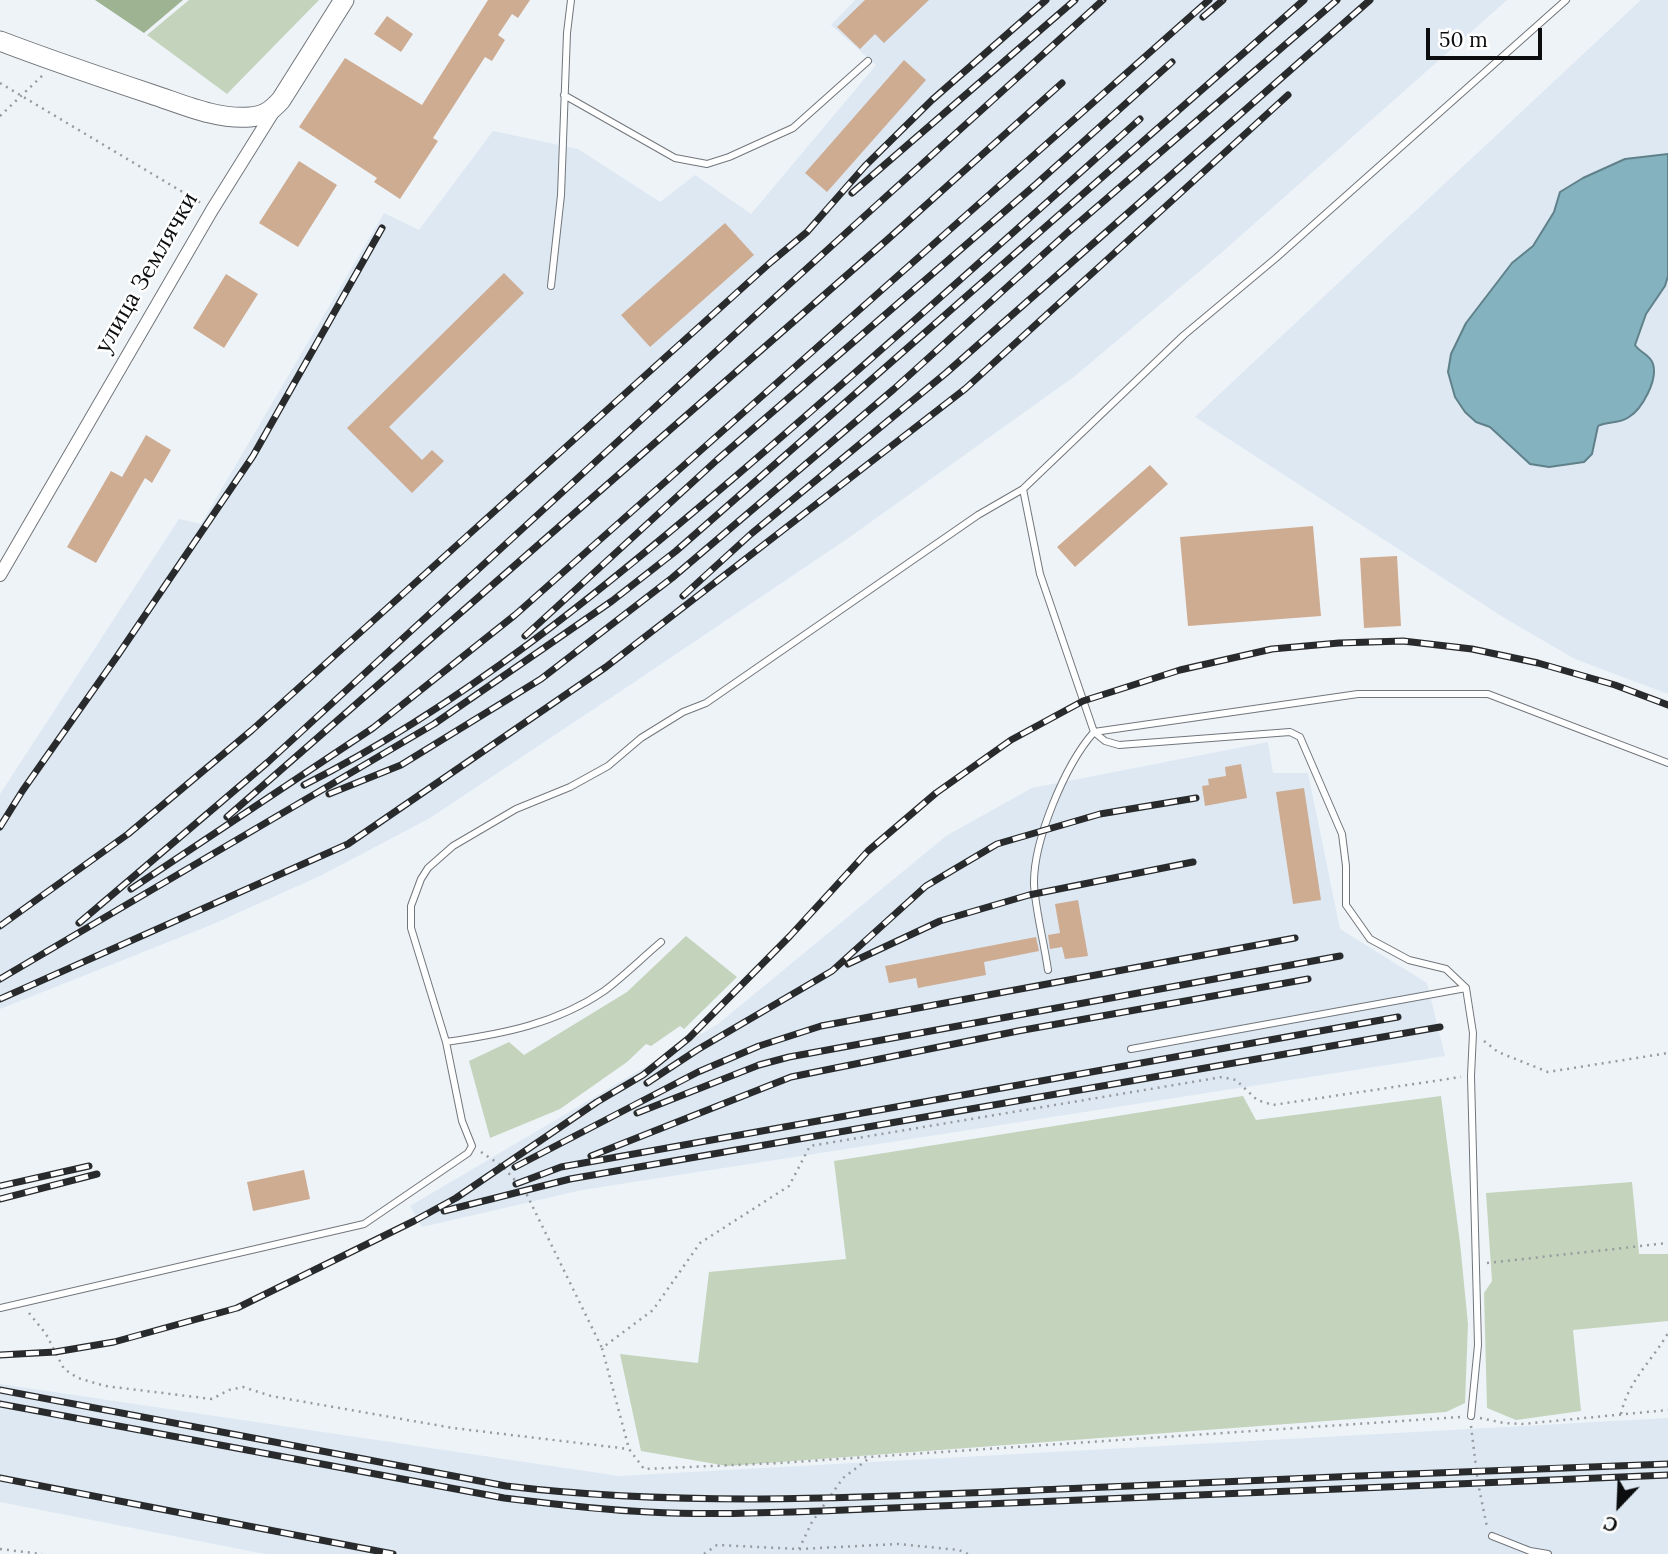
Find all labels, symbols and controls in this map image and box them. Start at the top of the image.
scale bar [1430,14,1546,58]
text: 50 m [1439,26,1488,53]
street label: улица Землячки [90,188,204,358]
north arrow [1584,1470,1654,1540]
text: С [1600,1511,1622,1538]

